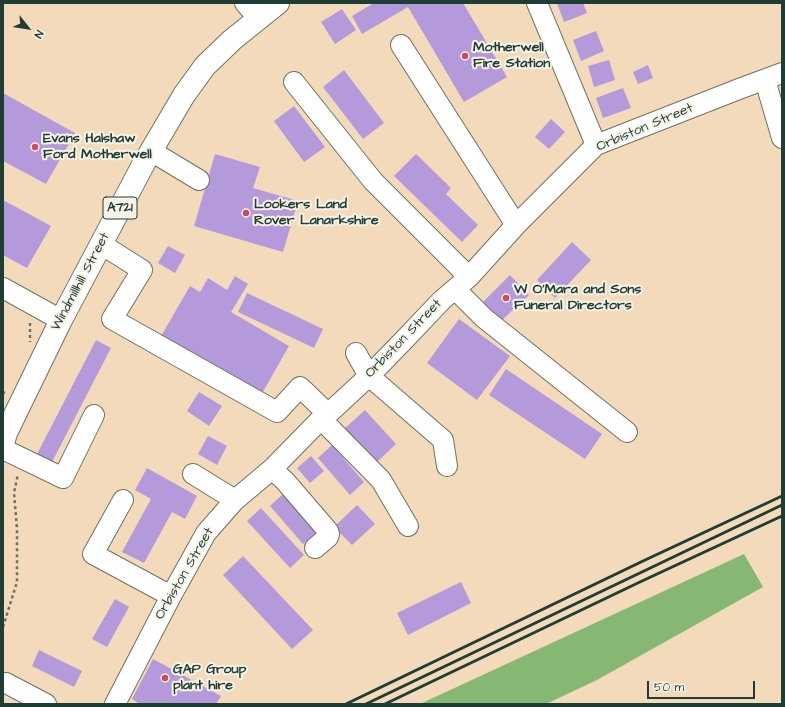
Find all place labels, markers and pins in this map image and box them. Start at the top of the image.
place label: Motherwell Fire Station [473,40,550,72]
marker: Motherwell Fire Station [460,51,470,61]
place label: Evans Halshaw Ford Motherwell [43,131,152,164]
marker: Evans Halshaw Ford Motherwell [30,142,40,152]
place label: Lookers Land Rover Lanarkshire [254,197,379,230]
marker: Lookers Land Rover Lanarkshire [241,208,251,218]
place label: W O'Mara and Sons Funeral Directors [514,282,641,314]
marker: W O'Mara and Sons Funeral Directors [501,293,511,303]
place label: GAP Group plant hire [173,662,246,694]
marker: GAP Group plant hire [160,673,170,683]

